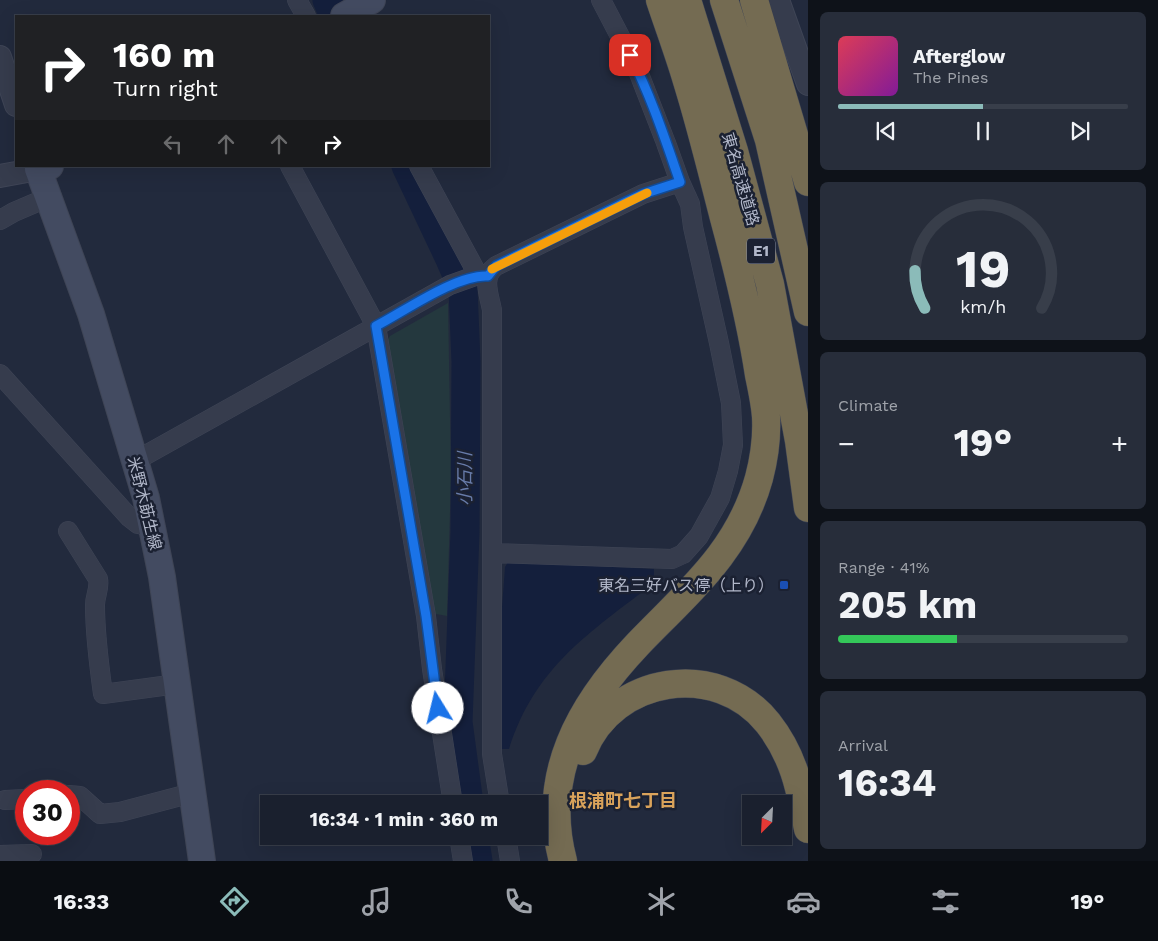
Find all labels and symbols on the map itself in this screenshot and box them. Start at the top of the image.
pin [609,34,651,76]
street label: 東名高速道路 [718,130,763,228]
road number: E1 [747,238,775,264]
water label: 小石川 [454,450,475,506]
street label: 米野木莇生線 [124,454,165,552]
place label: 東名三好バス停（上り） [598,576,774,595]
marker: 東名三好バス停（上り） [778,579,790,591]
position arrow [411,681,463,733]
speed limit sign: 30 [15,780,80,845]
district label: 根浦町七丁目 [569,790,677,811]
north arrow [742,795,792,845]

